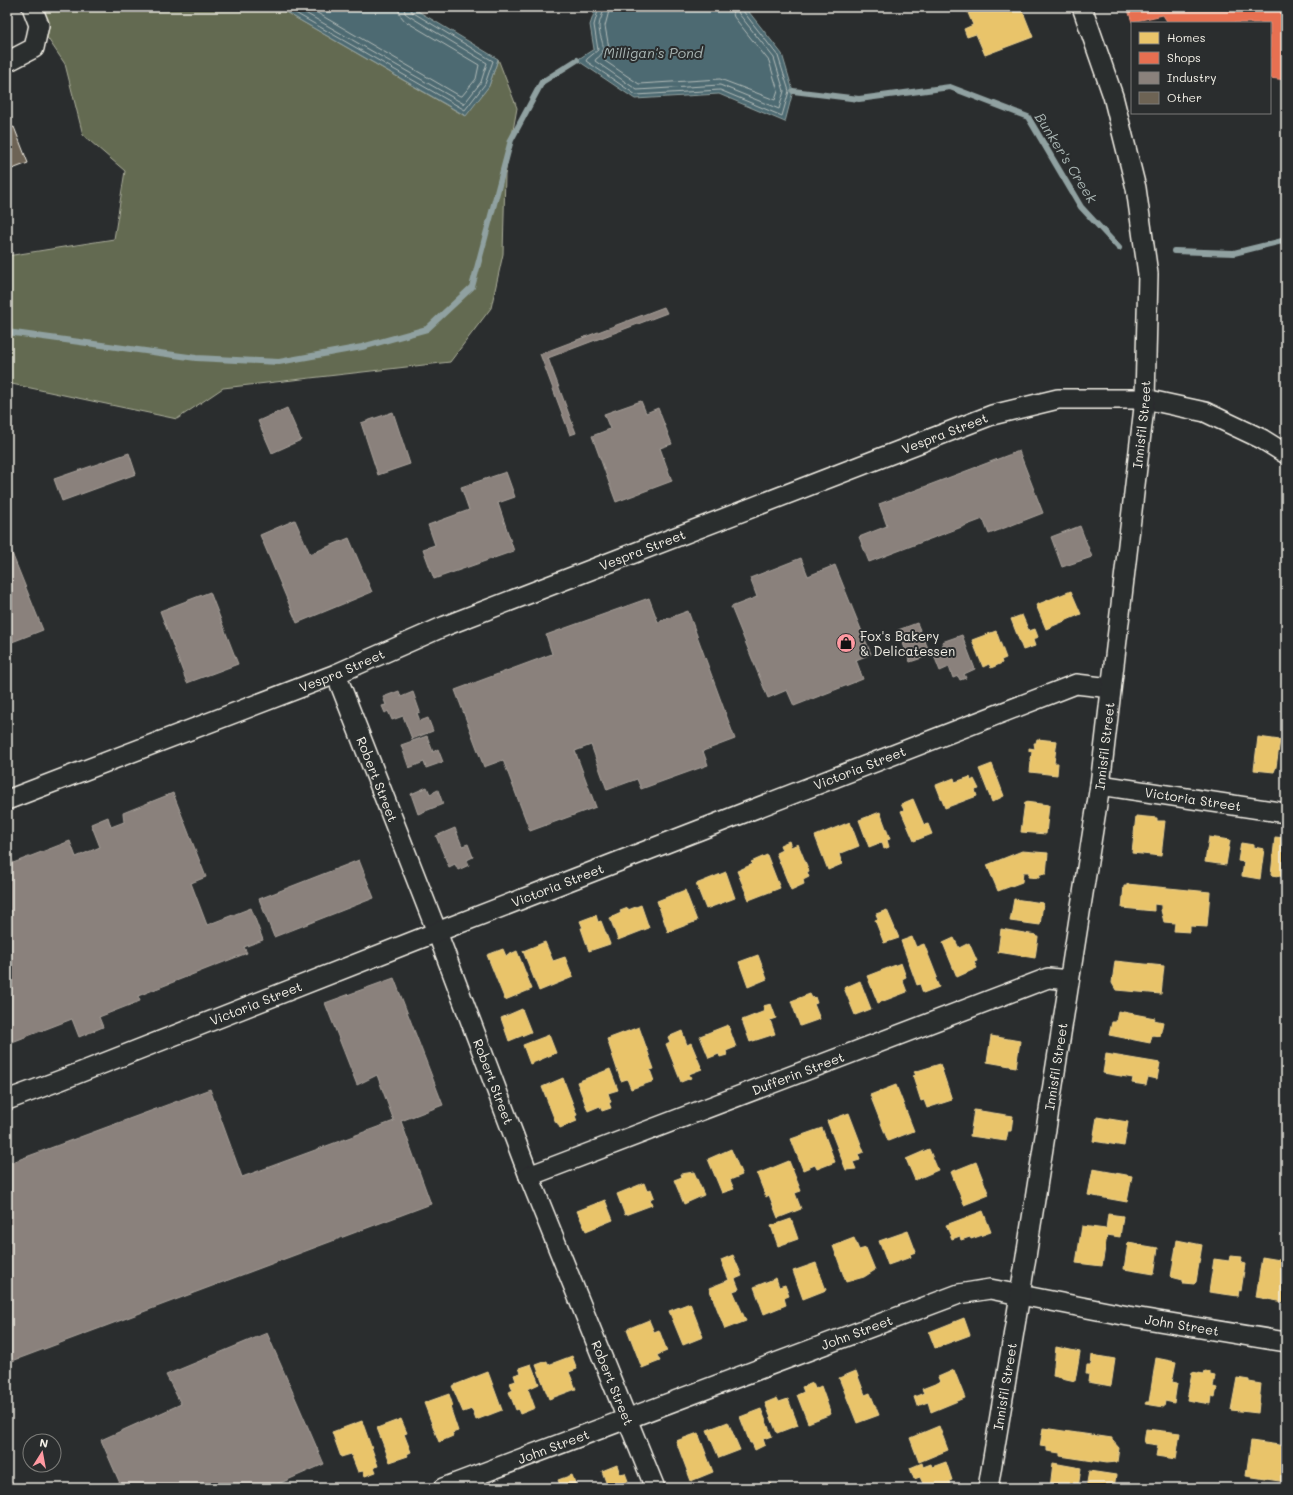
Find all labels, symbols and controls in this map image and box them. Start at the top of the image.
legend [1131,22,1271,114]
text: Homes [1167,29,1206,45]
water label: Milligan's Pond [603,43,704,62]
text: Shops [1167,49,1201,65]
text: Industry [1167,69,1216,85]
text: Other [1167,89,1202,105]
water label: Bunker's Creek [1031,109,1102,207]
street label: Innisfil Street [1128,380,1153,469]
street label: Vespra Street [899,408,990,457]
street label: Vespra Street [597,525,688,574]
place label: Fox's Bakery & Delicatessen [860,627,955,659]
shop icon: Fox's Bakery & Delicatessen [835,632,857,654]
street label: Vespra Street [297,645,387,695]
street label: Innisfil Street [1090,701,1118,791]
street label: Robert Street [353,734,402,824]
street label: Victoria Street [811,742,908,793]
street label: Victoria Street [1143,783,1243,814]
street label: Victoria Street [509,859,606,910]
street label: Victoria Street [207,977,304,1029]
street label: Innisfil Street [1040,1021,1071,1111]
street label: Robert Street [470,1036,518,1127]
street label: Dufferin Street [749,1047,847,1098]
street label: John Street [1144,1310,1221,1339]
street label: John Street [818,1311,895,1353]
street label: Robert Street [588,1338,638,1428]
street label: Innisfil Street [989,1341,1020,1431]
street label: John Street [515,1425,592,1467]
north arrow [22,1433,62,1473]
text: N [38,1435,50,1451]

